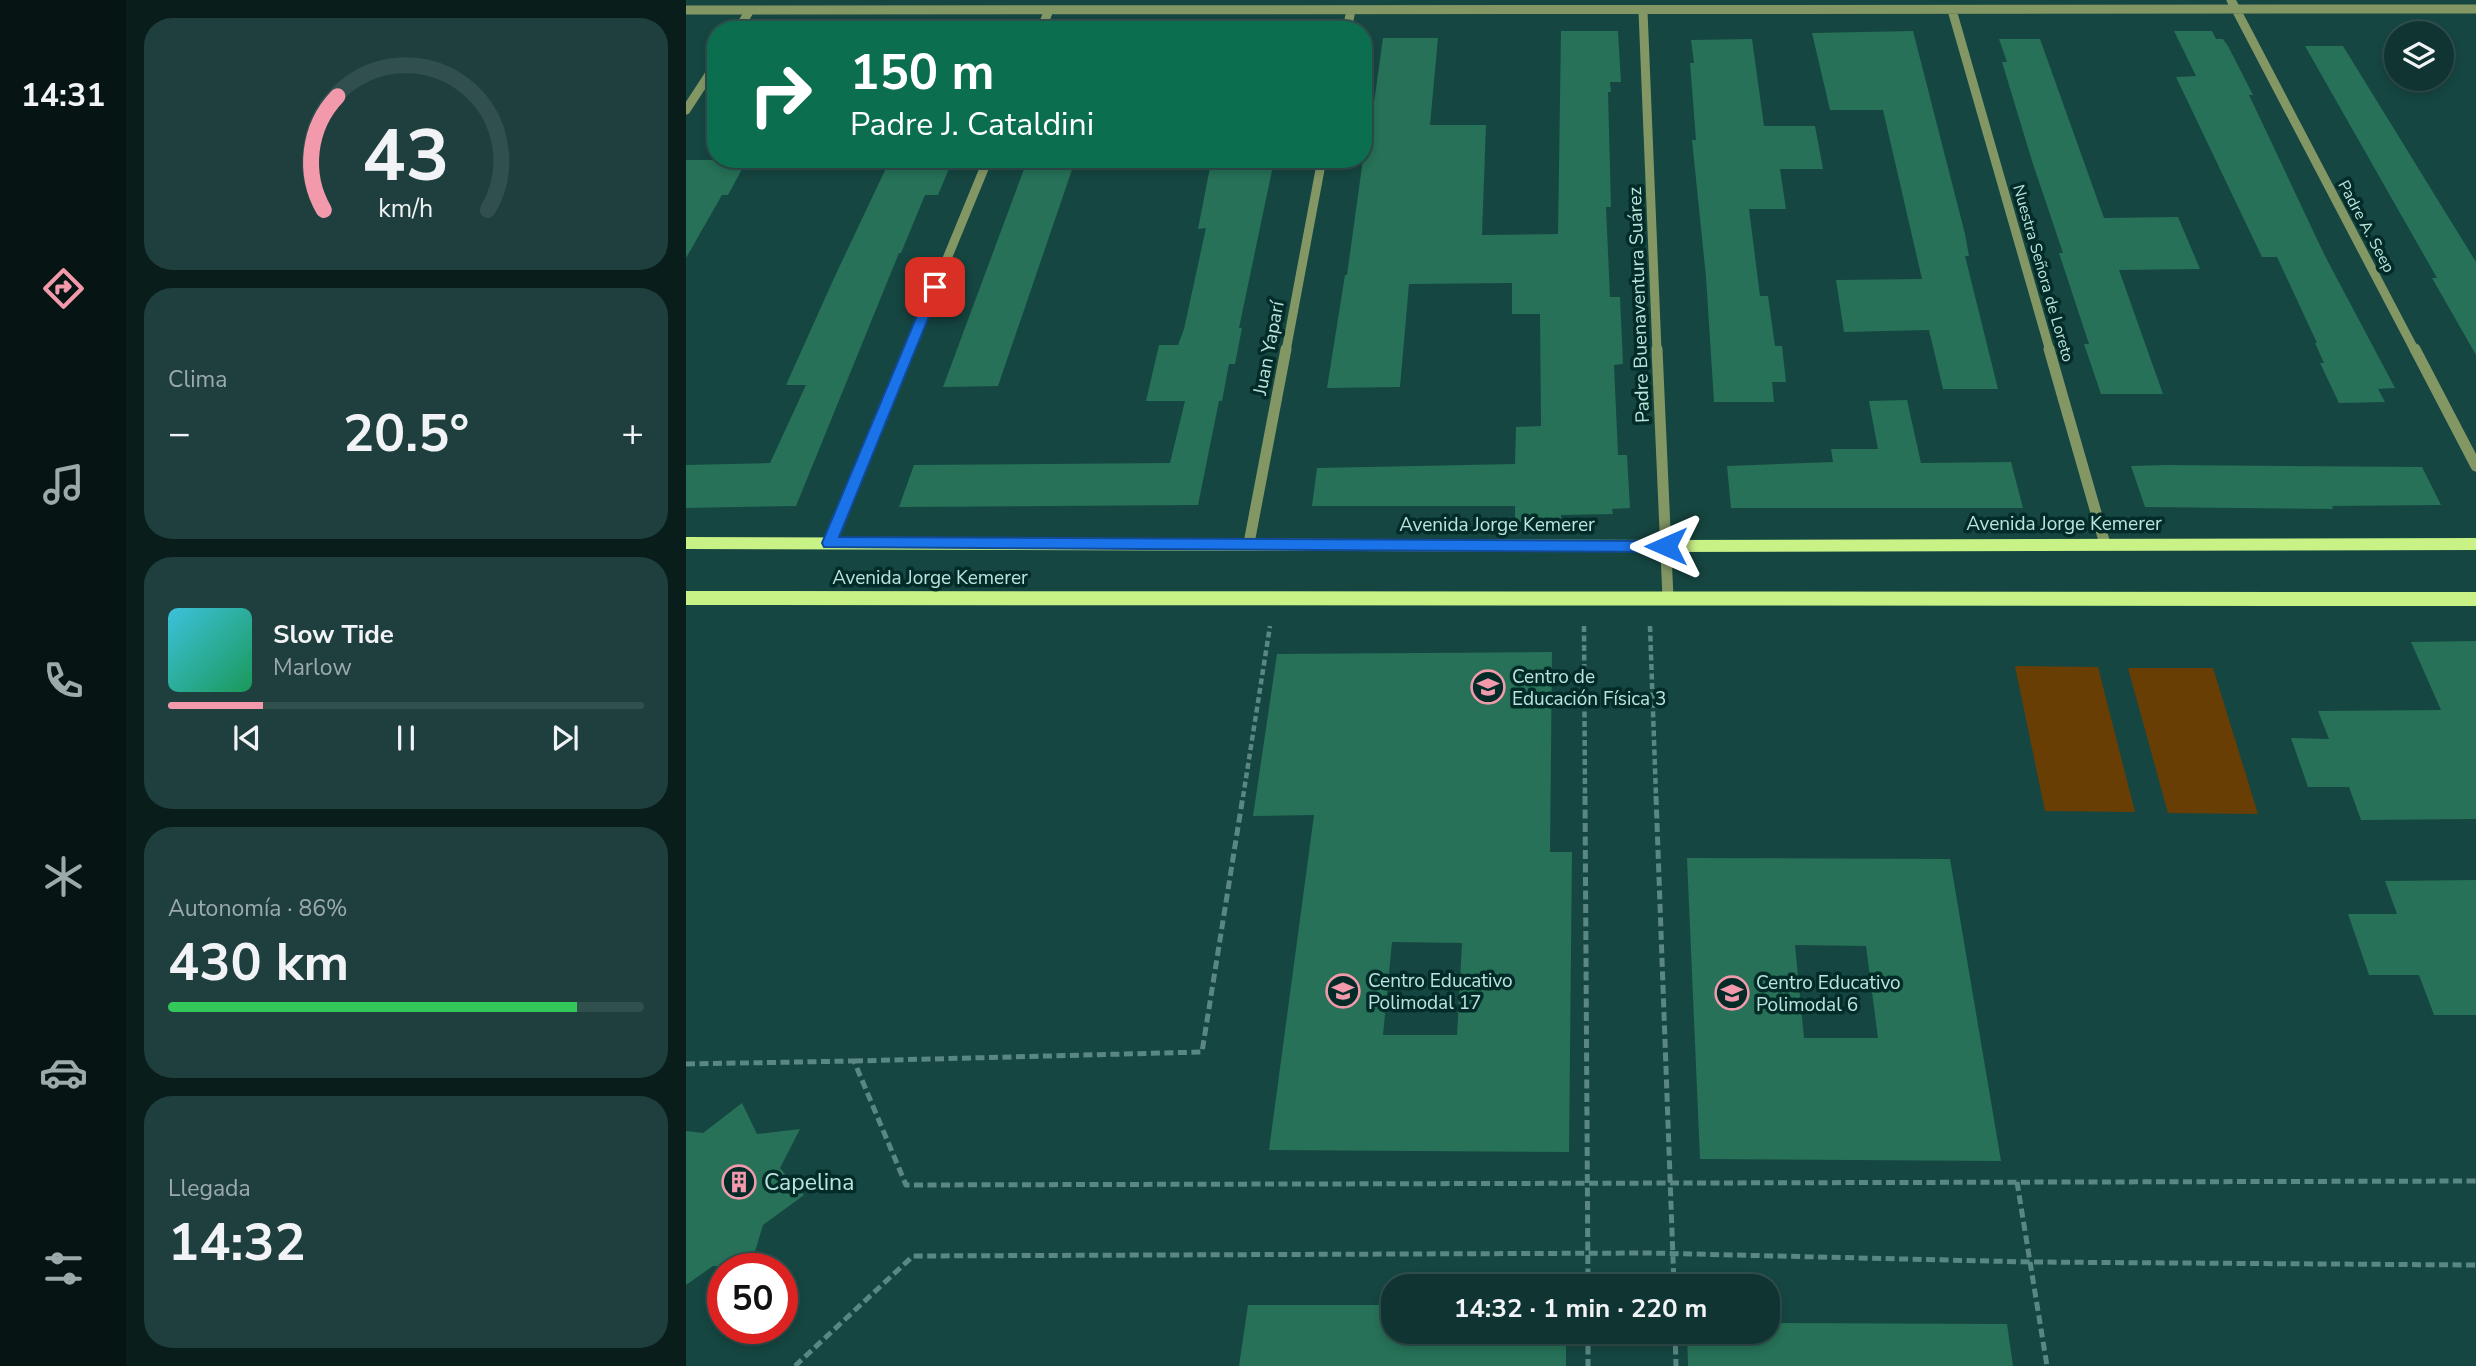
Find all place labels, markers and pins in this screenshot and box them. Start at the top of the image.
pin [905,257,965,317]
place label: Centro de Educación Física 3 [1512,664,1666,712]
school or university icon: Centro de Educación Física 3 [1469,668,1507,706]
place label: Centro Educativo Polimodal 17 [1368,968,1513,1016]
place label: Centro Educativo Polimodal 6 [1756,970,1901,1018]
school or university icon: Centro Educativo Polimodal 17 [1324,972,1362,1010]
school or university icon: Centro Educativo Polimodal 6 [1713,974,1751,1012]
building icon: Capelina [720,1163,758,1201]
place label: Capelina [764,1167,854,1198]

